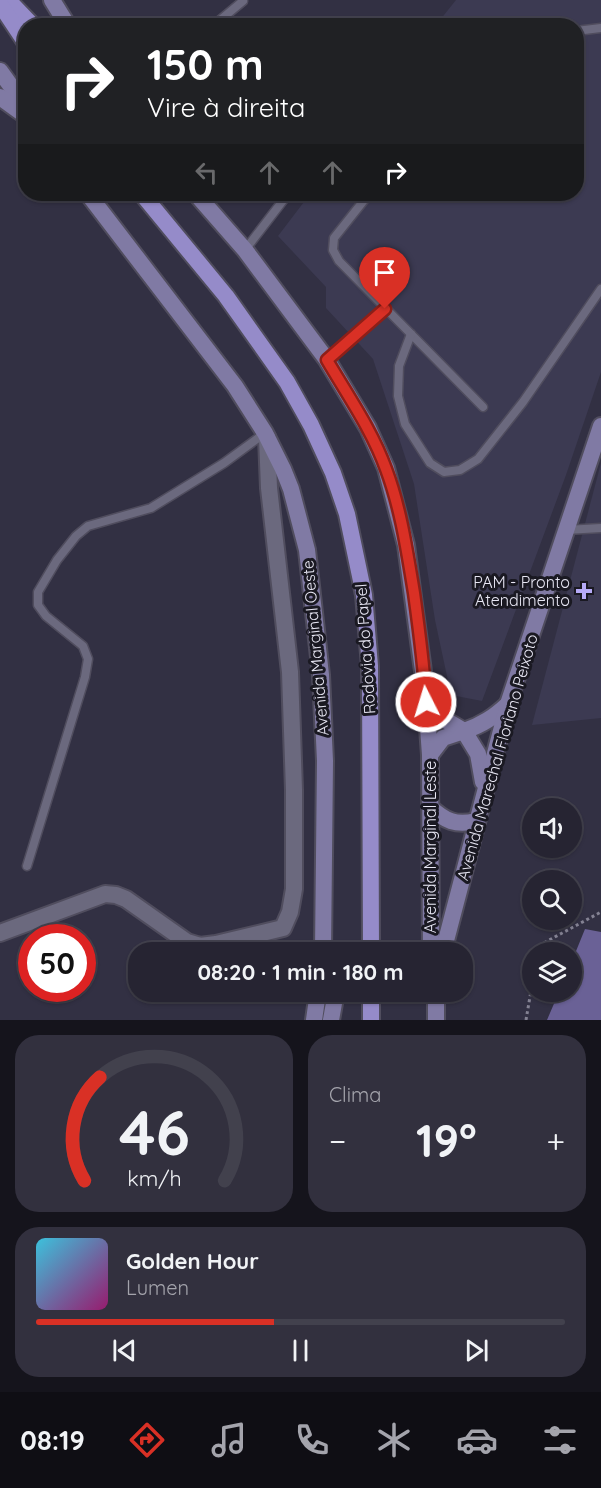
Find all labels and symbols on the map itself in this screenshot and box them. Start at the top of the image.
pin [359,247,410,309]
street label: Avenida Marginal Oeste [297,559,333,737]
place label: PAM - Pronto Atendimento [473,572,570,610]
marker: PAM - Pronto Atendimento [575,582,593,600]
street label: Rodovia do Papel [350,583,380,715]
street label: Avenida Marechal Floriano Peixoto [452,631,542,883]
position arrow [394,670,458,734]
street label: Avenida Marginal Leste [420,761,440,933]
speed limit sign: 50 [18,924,96,1002]

